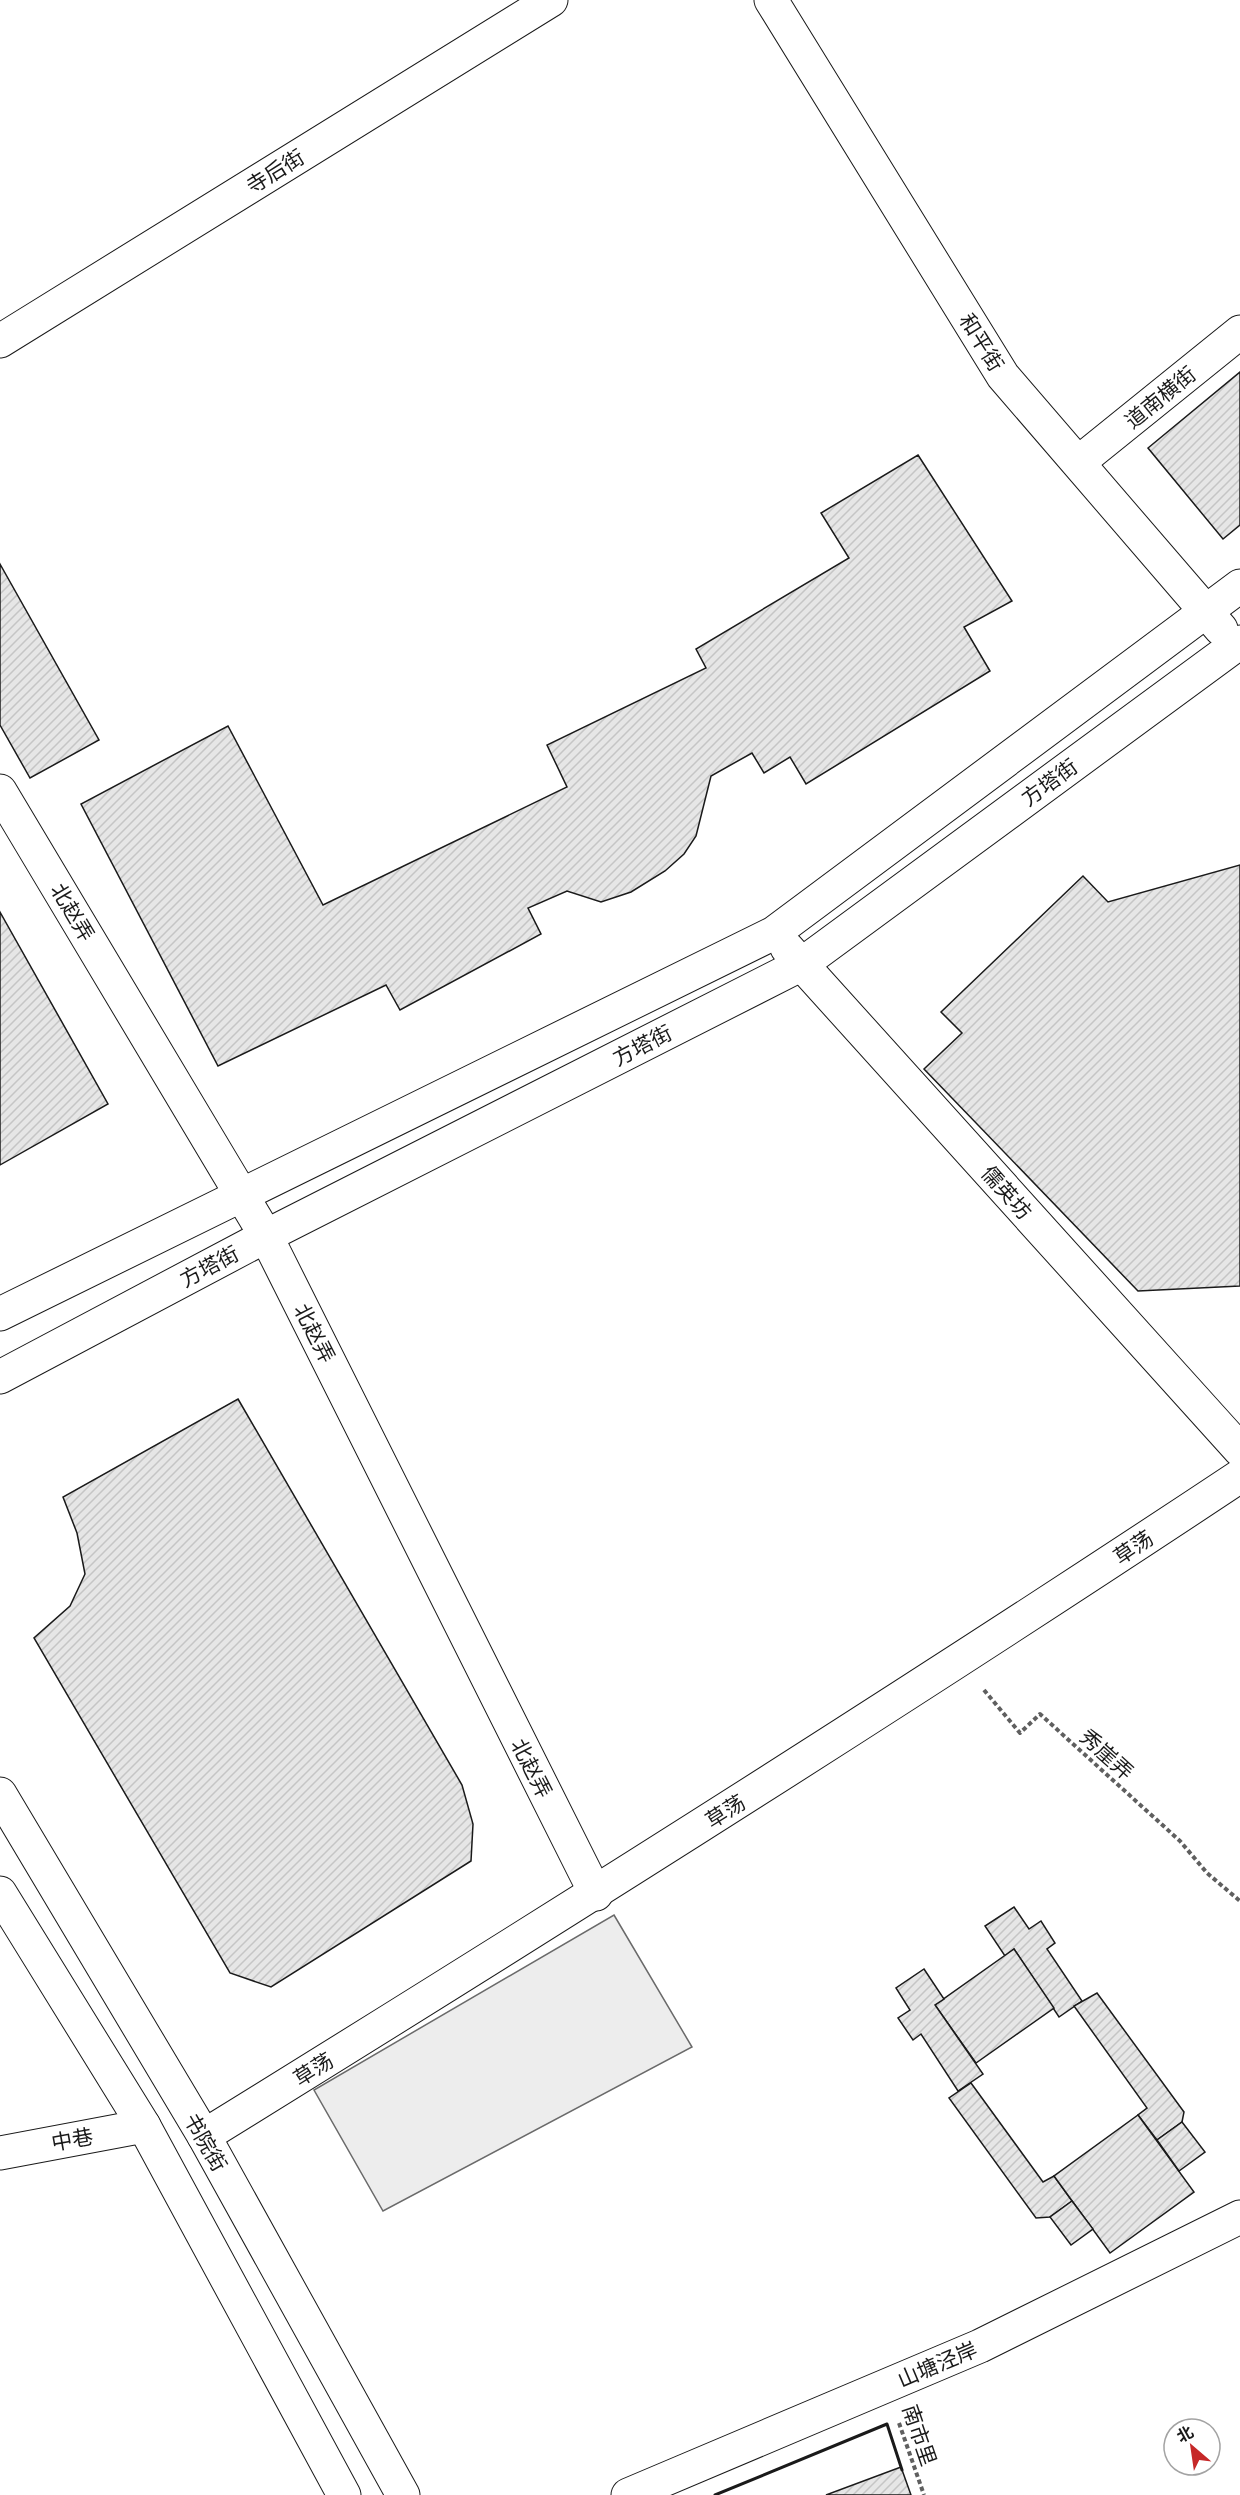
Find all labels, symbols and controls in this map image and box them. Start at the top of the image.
street label: 寺后街 [240,141,310,201]
street label: 和平街 [952,307,1012,377]
street label: 道南横街 [1117,358,1203,436]
street label: 方塔街 [1014,751,1084,813]
street label: 北赵弄 [43,877,103,947]
street label: 方塔街 [607,1016,677,1074]
street label: 儒英坊 [974,1158,1040,1226]
street label: 方塔街 [174,1237,244,1295]
street label: 北赵弄 [286,1298,344,1368]
street label: 草荡 [1107,1522,1159,1572]
street label: 秀崖弄 [1073,1721,1141,1787]
street label: 北赵弄 [503,1733,561,1803]
street label: 草荡 [699,1786,751,1836]
street label: 草荡 [287,2044,339,2094]
street label: 书院街 [176,2107,236,2177]
street label: 中巷 [49,2120,95,2158]
street label: 山塘泾岸 [892,2333,982,2395]
street label: 南市里 [895,2400,945,2470]
north arrow [1162,2417,1222,2477]
text: 北 [1172,2420,1198,2448]

